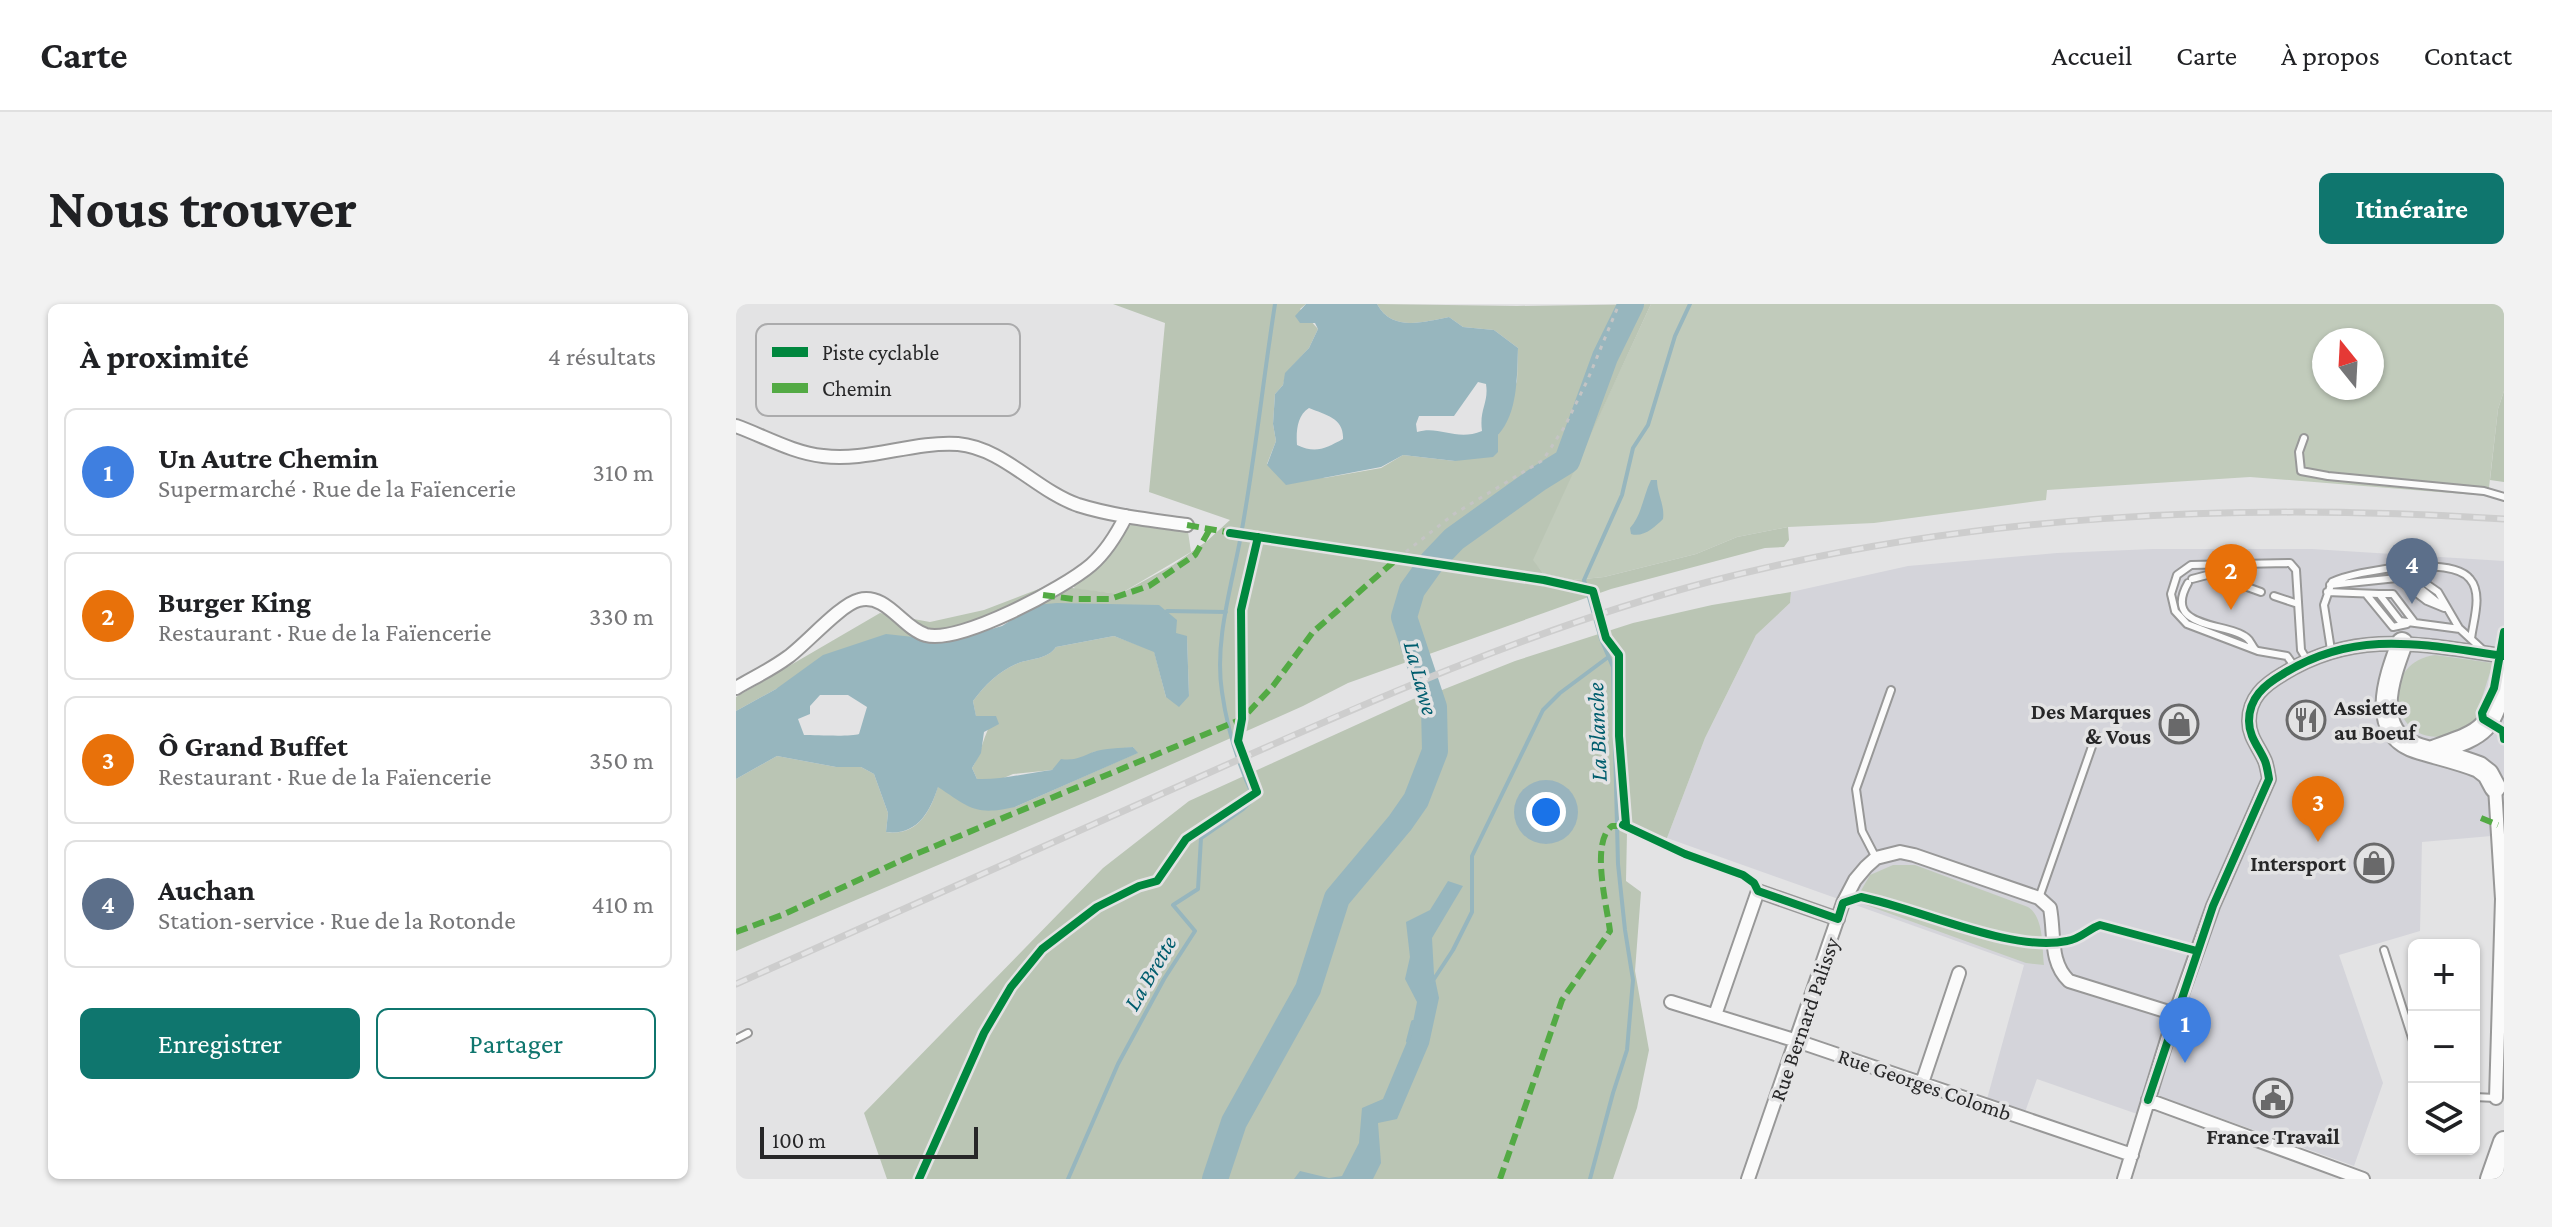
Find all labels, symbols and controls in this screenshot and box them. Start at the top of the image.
text: Carte [40,34,128,76]
text: Accueil [2052,40,2132,71]
text: Carte [2176,40,2237,71]
text: À propos [2281,40,2380,71]
text: Contact [2424,40,2512,71]
button: Itinéraire [2319,173,2504,244]
text: Nous trouver [48,177,357,239]
legend [756,324,1020,416]
north arrow [2312,328,2384,400]
text: À proximité [80,338,249,375]
text: Piste cyclable [822,340,939,365]
text: 4 résultats [548,342,656,371]
text: Chemin [822,376,892,401]
text: Un Autre Chemin [158,441,379,474]
text: 1 [103,458,113,487]
text: 310 m [593,458,654,487]
text: Supermarché · Rue de la Faïencerie [158,474,516,503]
pin: 4 [2386,538,2438,604]
pin: 2 [2205,544,2257,610]
text: Burger King [158,585,311,618]
text: 2 [101,602,115,631]
text: 330 m [589,602,654,631]
text: Restaurant · Rue de la Faïencerie [158,618,491,647]
water label: La Lawe [1399,638,1444,718]
water label: La Blanche [1581,682,1612,782]
place label: Assiette au Boeuf [2333,695,2418,745]
place label: Des Marques & Vous [2031,699,2151,749]
restaurant icon: Assiette au Boeuf [2285,699,2327,741]
shop icon: Des Marques & Vous [2158,703,2200,745]
text: Ô Grand Buffet [158,729,348,762]
text: 3 [102,746,114,775]
text: 350 m [589,746,654,775]
text: Restaurant · Rue de la Faïencerie [158,762,491,791]
pin: 3 [2292,776,2344,842]
your location [1526,792,1566,832]
shop icon: Intersport [2353,842,2395,884]
place label: Intersport [2250,851,2347,876]
text: Auchan [158,873,255,906]
text: 4 [101,890,115,919]
text: 410 m [592,890,654,919]
text: Station-service · Rue de la Rotonde [158,906,516,935]
water label: La Brette [1118,931,1182,1015]
street label: Rue Bernard Palissy [1765,933,1845,1104]
map controls [2408,939,2480,1155]
button: + [2408,939,2480,1011]
pin: 1 [2159,997,2211,1063]
button: Enregistrer [80,1008,360,1079]
button: Partager [376,1008,656,1079]
button: − [2408,1011,2480,1083]
street label: Rue Georges Colomb [1835,1043,2015,1126]
public building icon: France Travail [2252,1077,2294,1119]
button: layers [2408,1083,2480,1155]
scale bar [760,1123,978,1159]
place label: France Travail [2206,1124,2340,1149]
text: 100 m [772,1128,826,1153]

